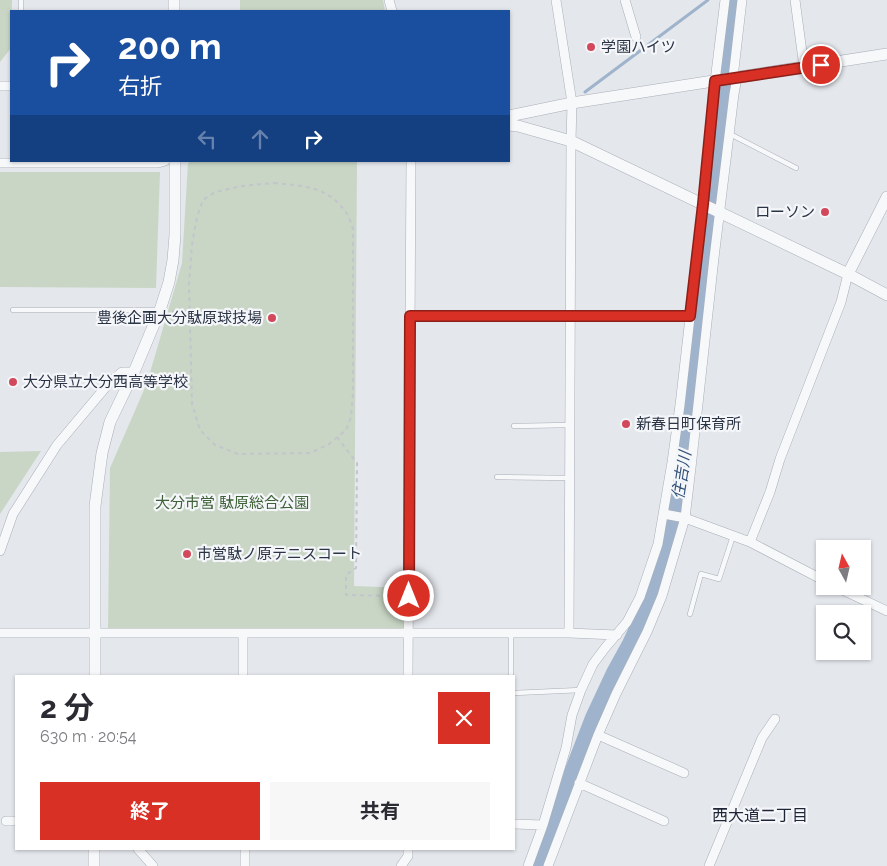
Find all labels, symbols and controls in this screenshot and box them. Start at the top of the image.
text: 200 m [118,26,222,67]
icon: right [35,30,100,95]
place label: 学園ハイツ [601,38,676,56]
marker: 学園ハイツ [585,41,597,53]
pin [800,44,842,86]
icon: arrive [807,51,835,79]
text: 右折 [118,73,162,99]
icon: left [193,125,221,153]
icon: ahead [246,125,274,153]
icon: right [299,125,327,153]
place label: ローソン [755,203,815,221]
marker: ローソン [819,206,831,218]
place label: 豊後企画大分駄原球技場 [97,309,262,327]
marker: 豊後企画大分駄原球技場 [266,312,278,324]
place label: 大分県立大分西高等学校 [23,373,188,391]
marker: 大分県立大分西高等学校 [7,376,19,388]
place label: 新春日町保育所 [636,415,741,433]
marker: 新春日町保育所 [620,418,632,430]
water label: 住吉川 [668,448,695,500]
park label: 大分市営 駄原総合公園 [155,494,309,512]
north arrow [816,540,871,595]
map controls [816,540,871,660]
place label: 市営駄ノ原テニスコート [197,545,362,563]
marker: 市営駄ノ原テニスコート [181,548,193,560]
position arrow [382,569,434,621]
button: search [816,605,871,660]
text: 2 分 [40,690,94,725]
button: close [438,692,490,744]
text: 630 m · 20:54 [40,727,137,746]
button: 終了 [40,782,260,840]
button: 共有 [270,782,490,840]
district label: 西大道二丁目 [712,806,808,825]

